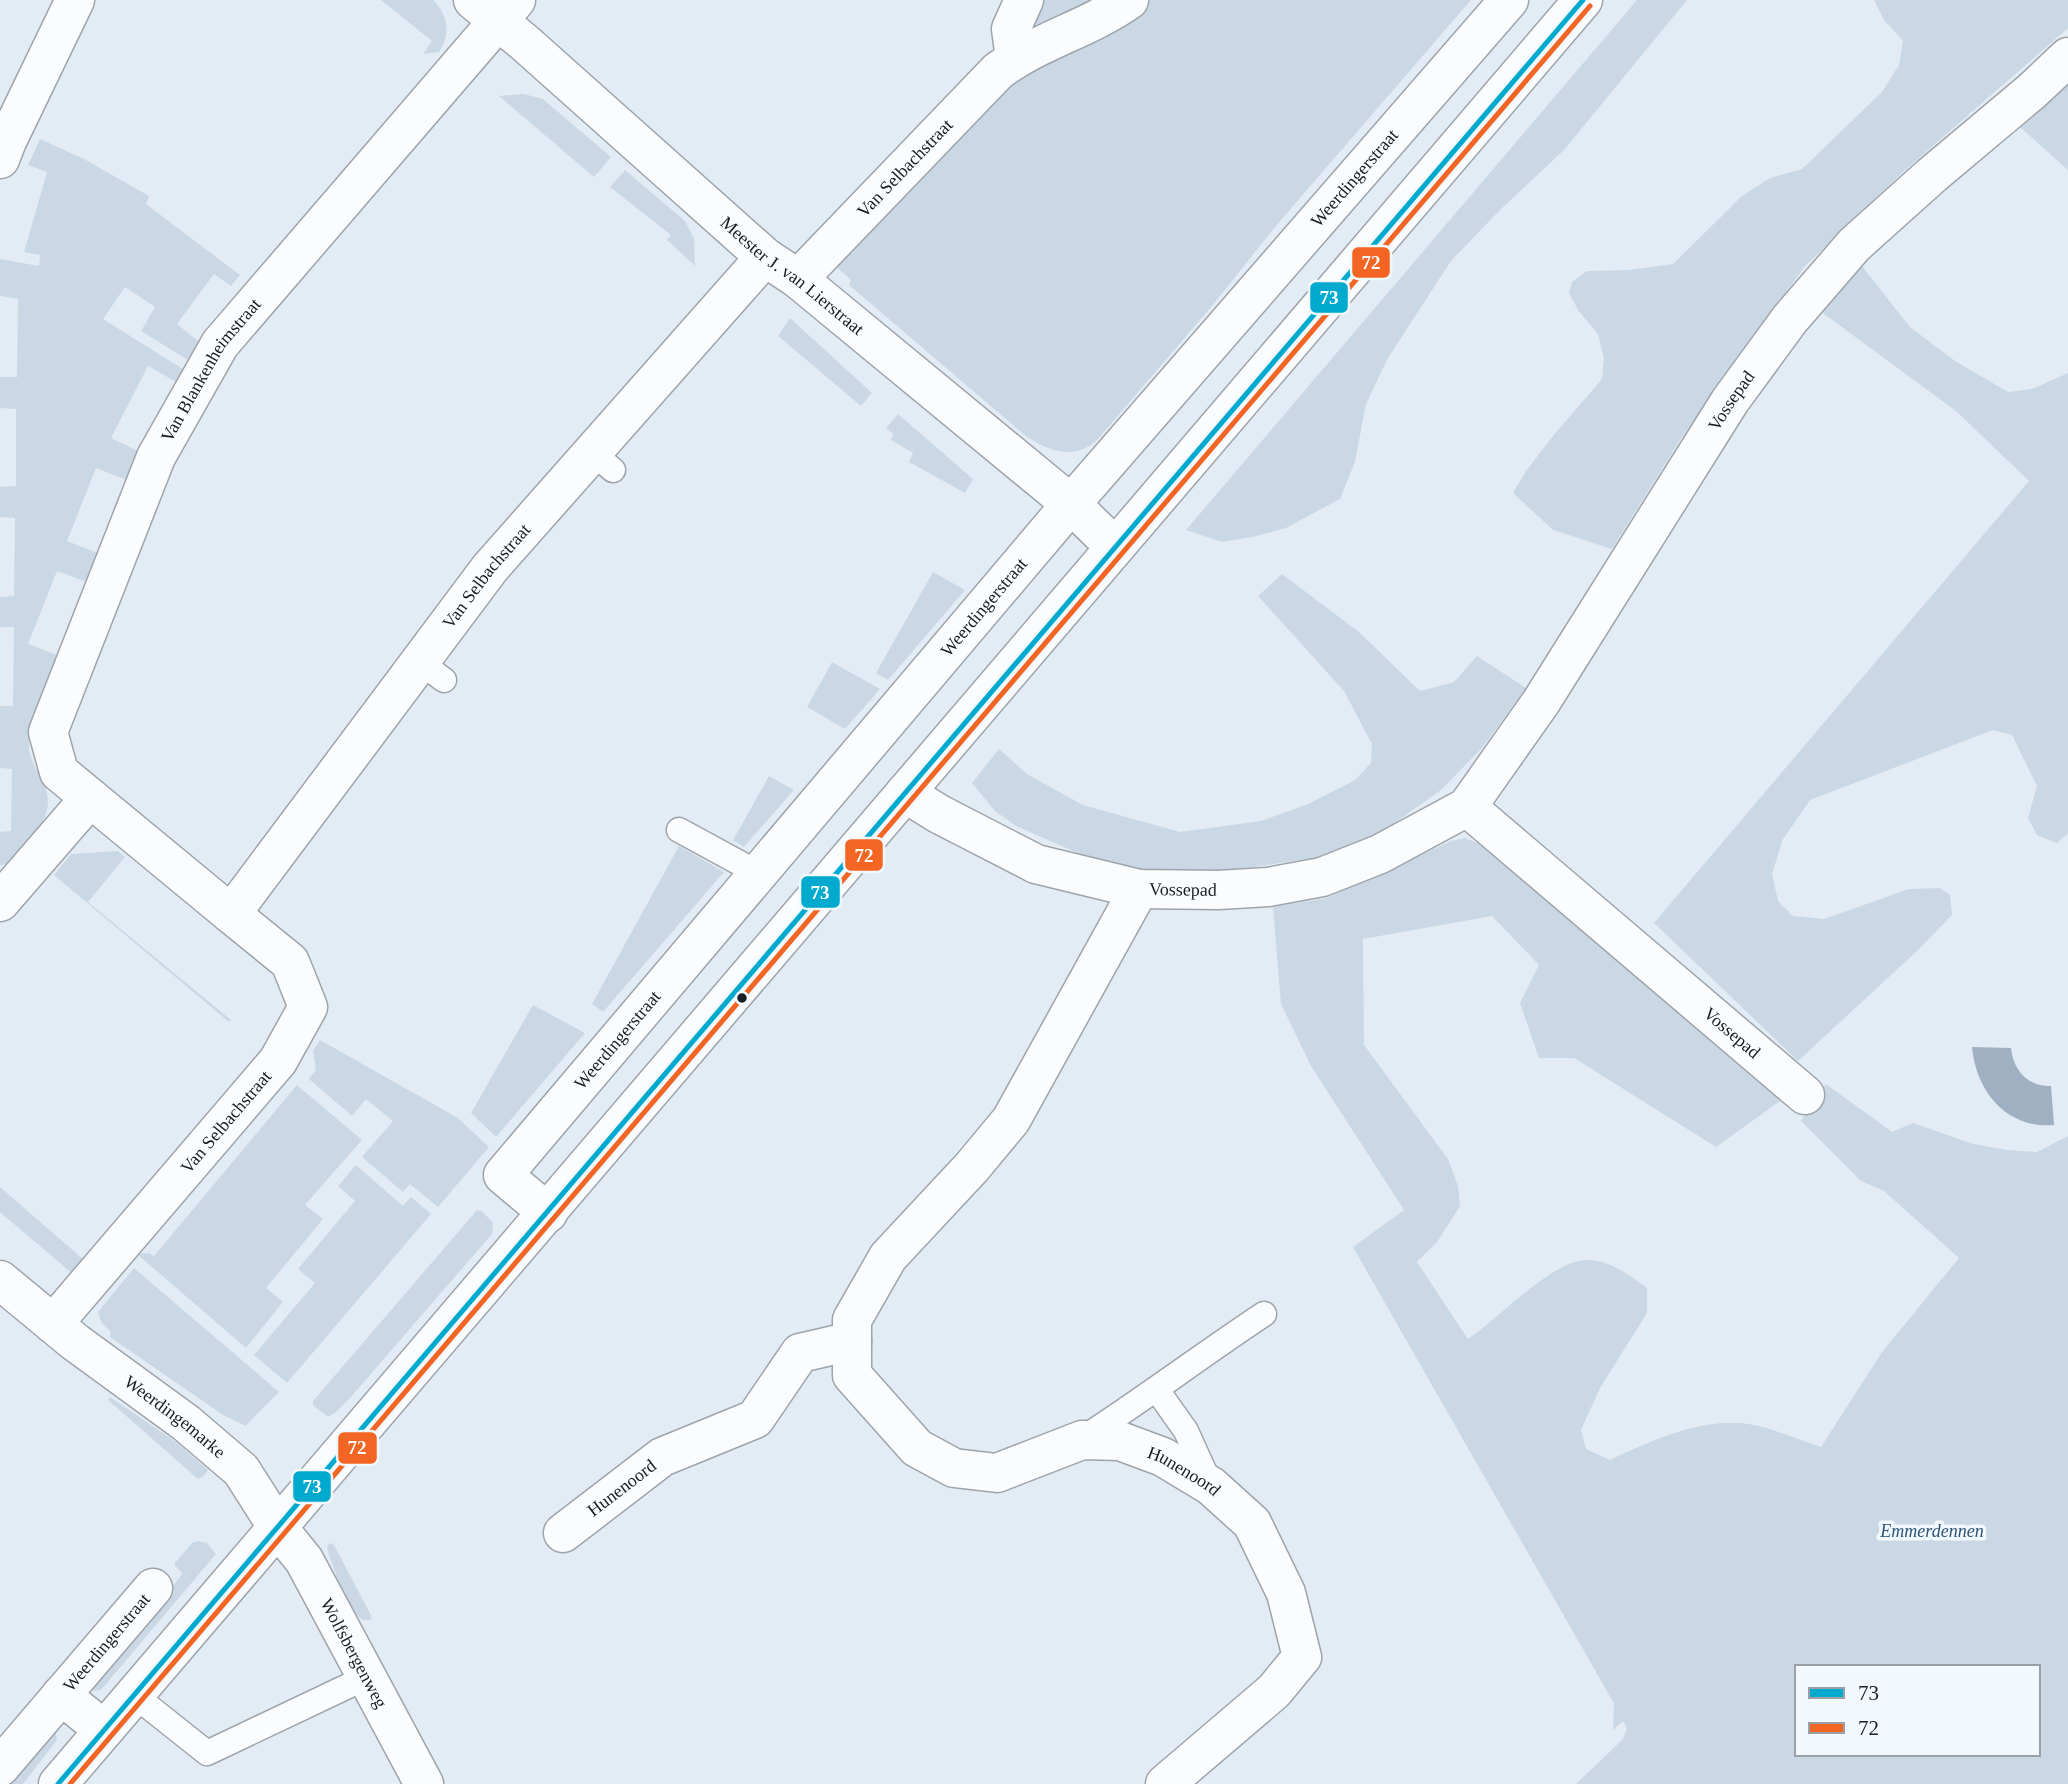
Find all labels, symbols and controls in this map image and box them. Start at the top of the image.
street label: Van Selbachstraat [853,115,957,221]
street label: Weerdingerstraat [1307,125,1402,231]
street label: Meester J. van Lierstraat [716,212,868,339]
line badge: 72 [1351,246,1391,279]
text: 72 [1362,252,1381,273]
line badge: 73 [1309,281,1349,314]
text: 73 [1320,287,1339,308]
street label: Van Blankenheimstraat [157,294,265,445]
street label: Vossepad [1704,367,1759,434]
street label: Van Selbachstraat [438,520,534,632]
street label: Weerdingerstraat [937,554,1031,660]
line badge: 72 [844,838,884,872]
text: 72 [855,845,874,866]
line badge: 73 [800,875,841,909]
street label: Vossepad [1149,879,1217,900]
text: 73 [811,882,830,903]
street label: Weerdingerstraat [570,987,665,1093]
unlabelled marker [735,991,749,1005]
street label: Vossepad [1700,1003,1764,1062]
street label: Van Selbachstraat [177,1067,275,1177]
street label: Weerdingemarke [120,1371,229,1462]
line badge: 72 [337,1431,378,1465]
text: 72 [348,1437,367,1458]
street label: Hunenoord [1145,1442,1225,1500]
street label: Hunenoord [583,1455,660,1521]
line badge: 73 [292,1470,332,1503]
text: 73 [303,1476,322,1497]
park label: Emmerdennen [1879,1521,1984,1541]
street label: Weerdingerstraat [59,1589,154,1695]
street label: Wolfsbergenweg [316,1595,391,1711]
legend [1795,1665,2040,1756]
text: 73 [1858,1681,1879,1705]
text: 72 [1858,1716,1879,1740]

